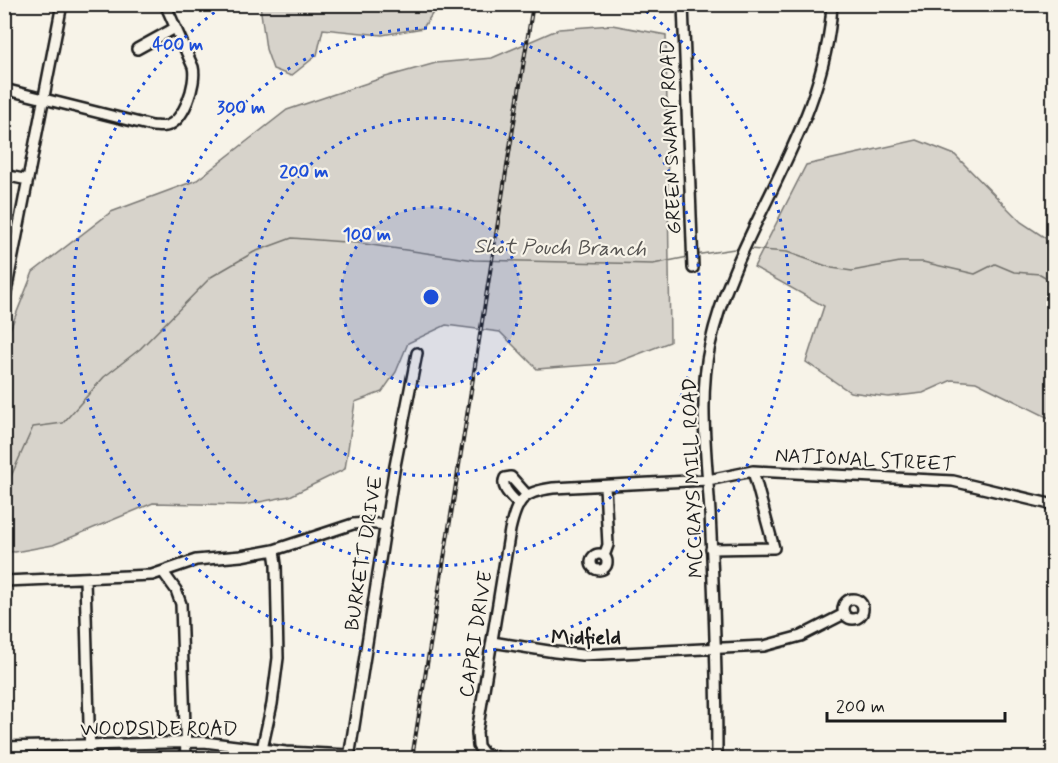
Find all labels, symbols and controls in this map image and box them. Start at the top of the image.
text: 400 m [153,33,203,57]
street label: GREEN SWAMP ROAD [655,39,688,235]
text: 300 m [217,96,265,120]
text: 200 m [279,160,329,184]
text: 100 m [343,223,391,247]
water label: Shot Pouch Branch [473,232,647,264]
centre of rings [421,287,441,307]
street label: MCCRAYS MILL ROAD [677,377,710,579]
street label: NATIONAL STREET [774,442,957,479]
street label: BURKETT DRIVE [339,474,390,633]
street label: CAPRI DRIVE [453,569,500,700]
district label: Midfield [551,624,621,652]
scale bar [827,685,1006,723]
text: 200 m [836,695,885,719]
street label: WOODSIDE ROAD [80,716,238,743]

